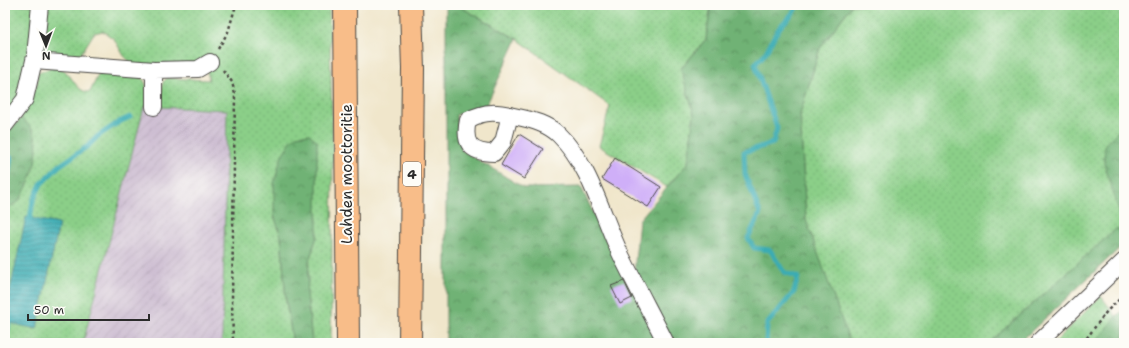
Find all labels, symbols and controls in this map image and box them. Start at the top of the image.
north arrow [26,26,66,66]
text: N [41,48,51,63]
street label: Lahden moottoritie [337,104,357,244]
road number: 4 [403,162,421,186]
scale bar [28,296,149,322]
text: 50 m [34,302,64,318]

